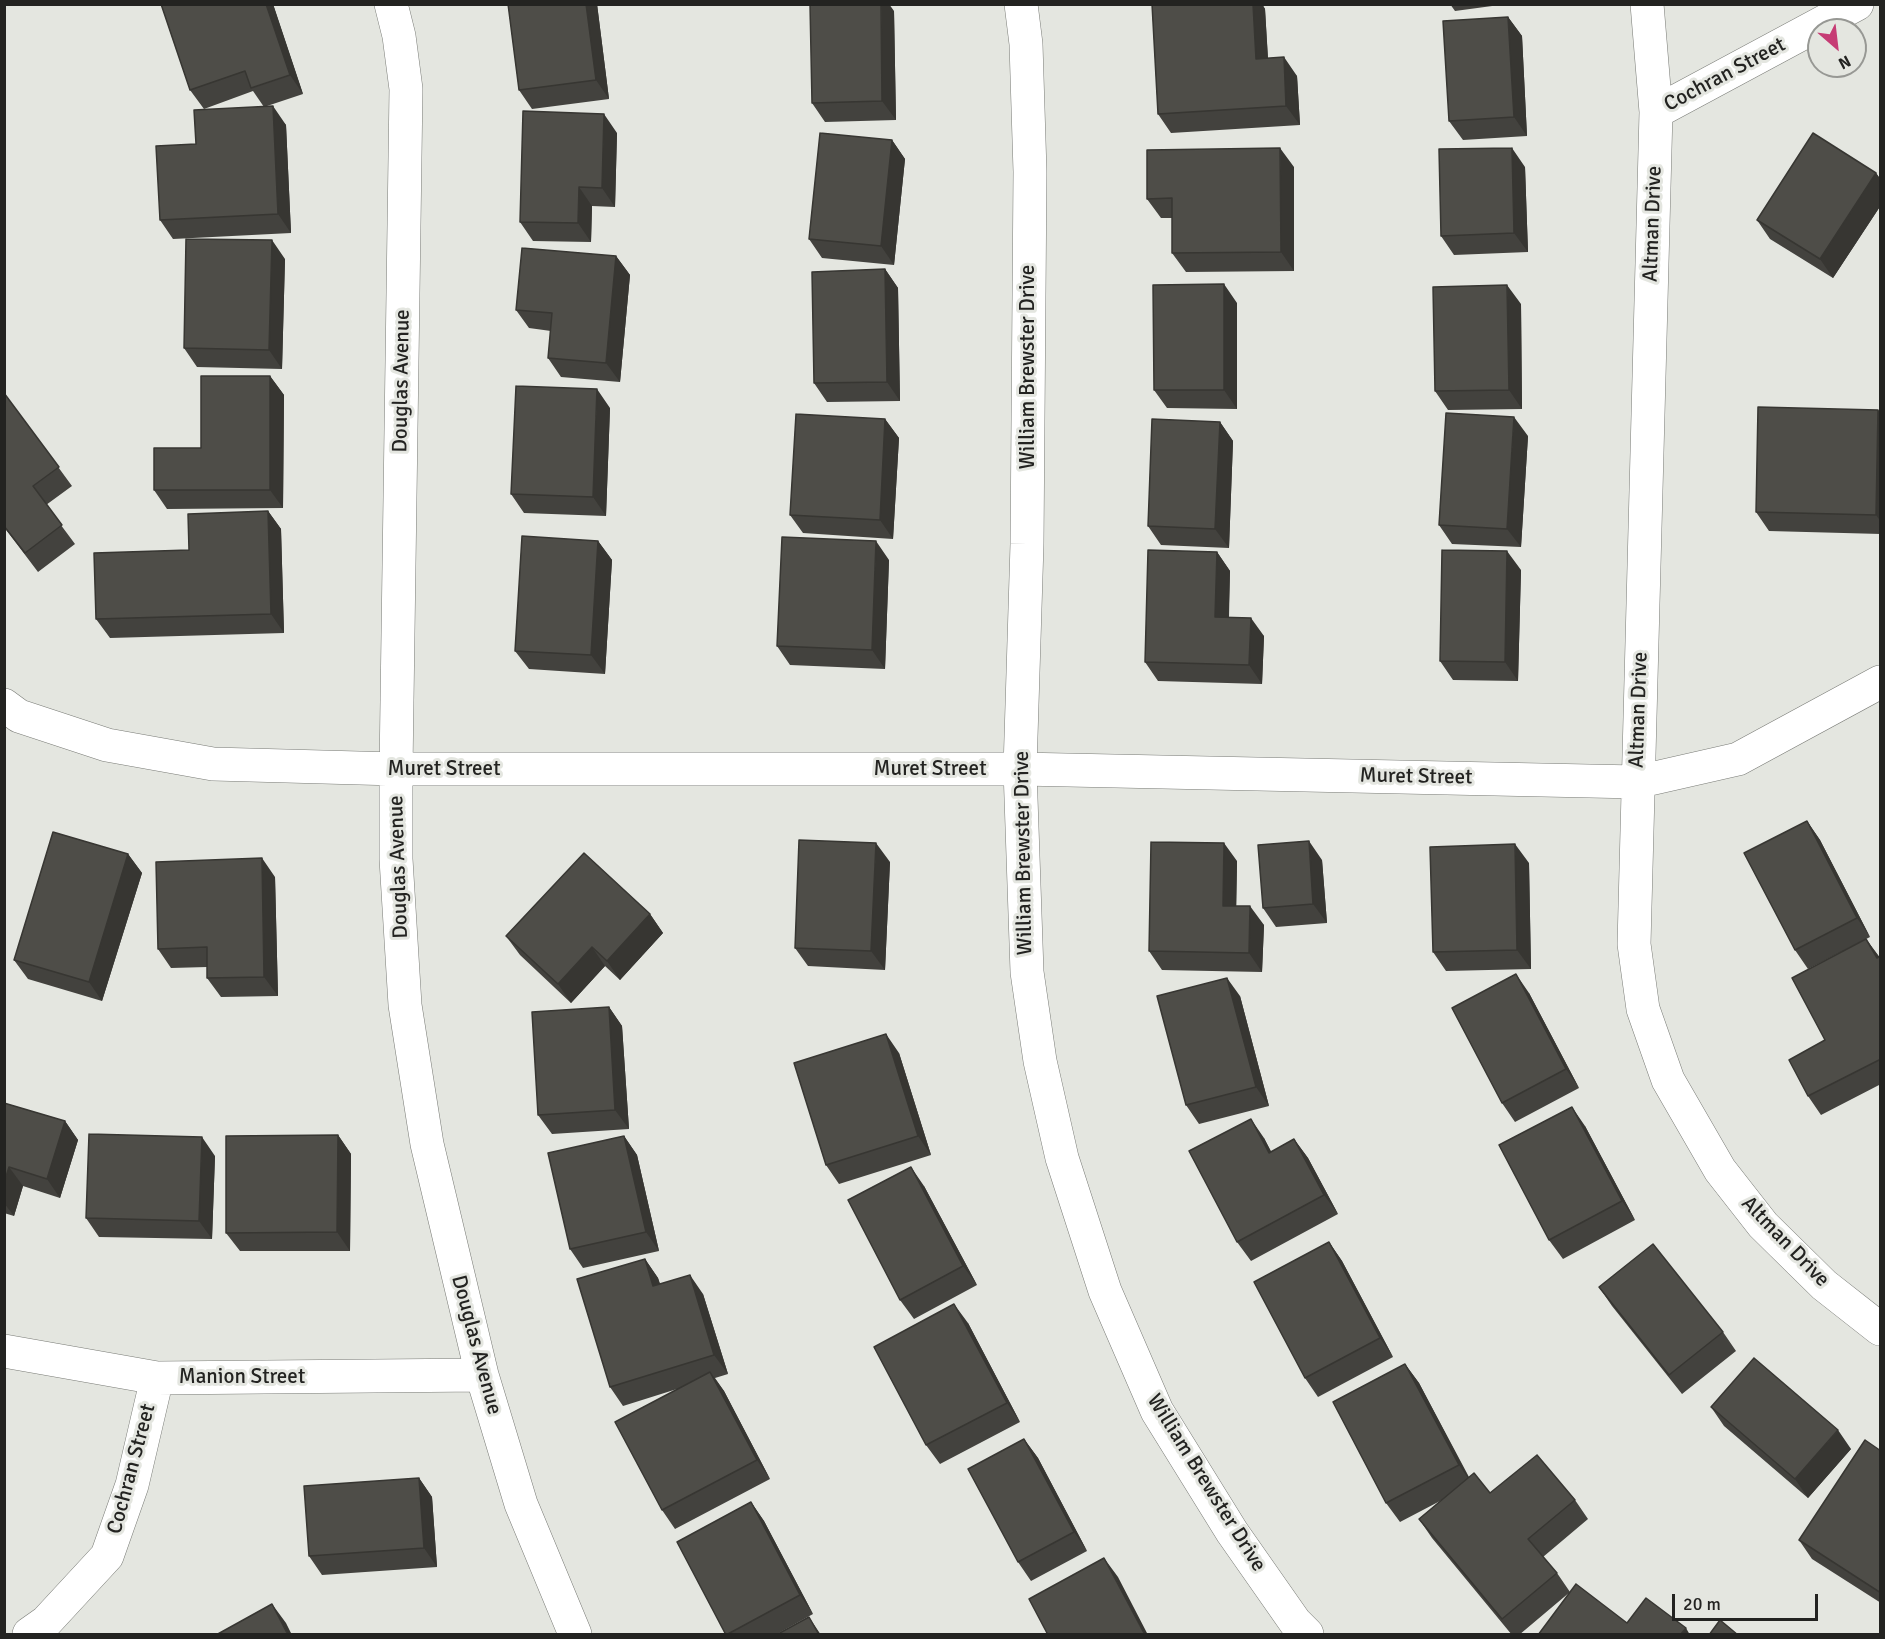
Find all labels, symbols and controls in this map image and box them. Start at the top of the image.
north arrow [1807,18,1867,78]
street label: Cochran Street [1660,32,1790,118]
text: N [1835,51,1854,74]
street label: Altman Drive [1638,165,1668,283]
street label: William Brewster Drive [1015,265,1041,469]
street label: Douglas Avenue [388,309,416,453]
street label: Altman Drive [1624,651,1654,769]
street label: William Brewster Drive [1010,751,1038,955]
street label: Muret Street [388,756,500,782]
street label: Muret Street [874,756,986,782]
street label: Muret Street [1359,763,1473,791]
street label: Douglas Avenue [384,795,414,939]
street label: Altman Drive [1736,1191,1834,1293]
street label: Douglas Avenue [445,1272,507,1418]
street label: Manion Street [179,1364,305,1390]
street label: William Brewster Drive [1141,1390,1271,1576]
street label: Cochran Street [103,1401,161,1537]
scale bar [1675,1582,1820,1620]
text: 20 m [1683,1593,1721,1615]

